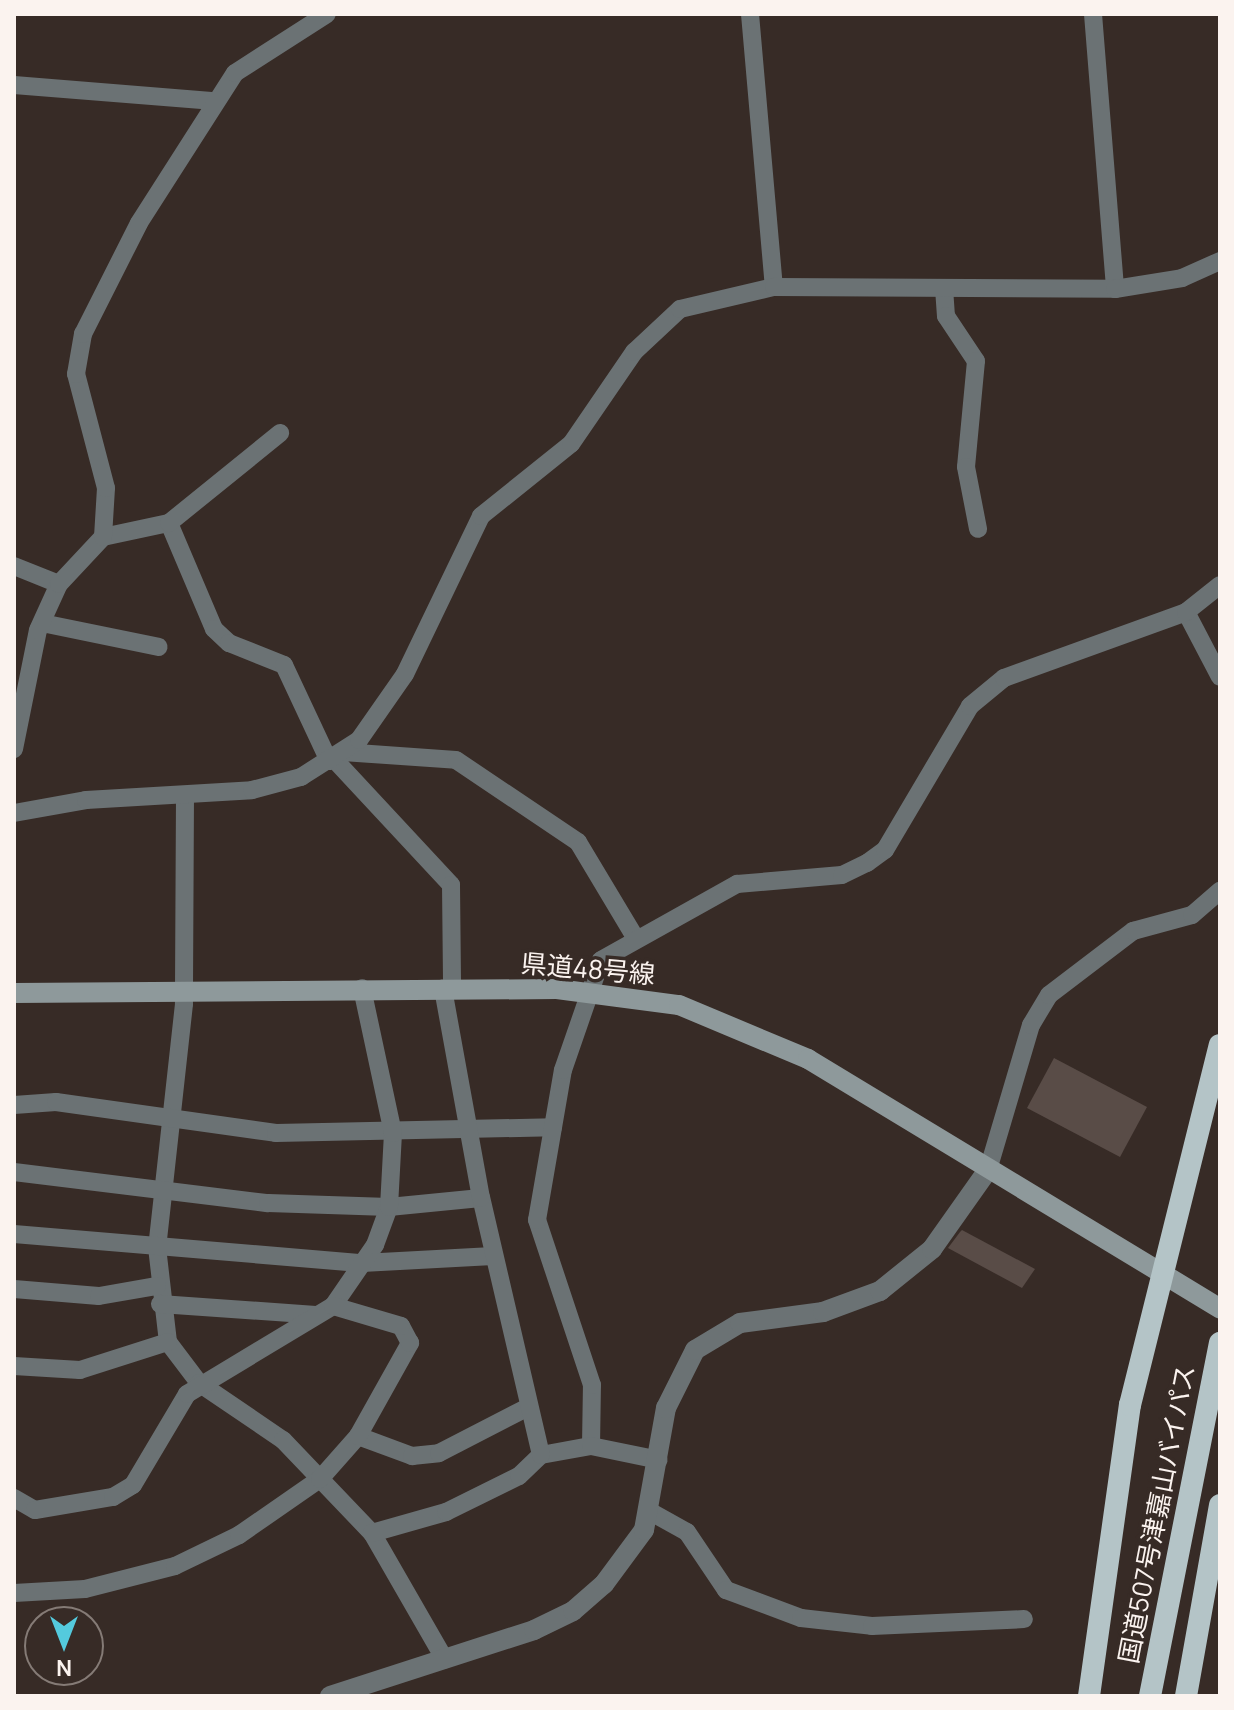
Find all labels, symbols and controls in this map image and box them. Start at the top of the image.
street label: 県道48号線 [520,948,656,990]
street label: 国道507号津嘉山バイパス [1113,1362,1201,1666]
north arrow [24,1606,104,1686]
text: N [56,1653,72,1683]

